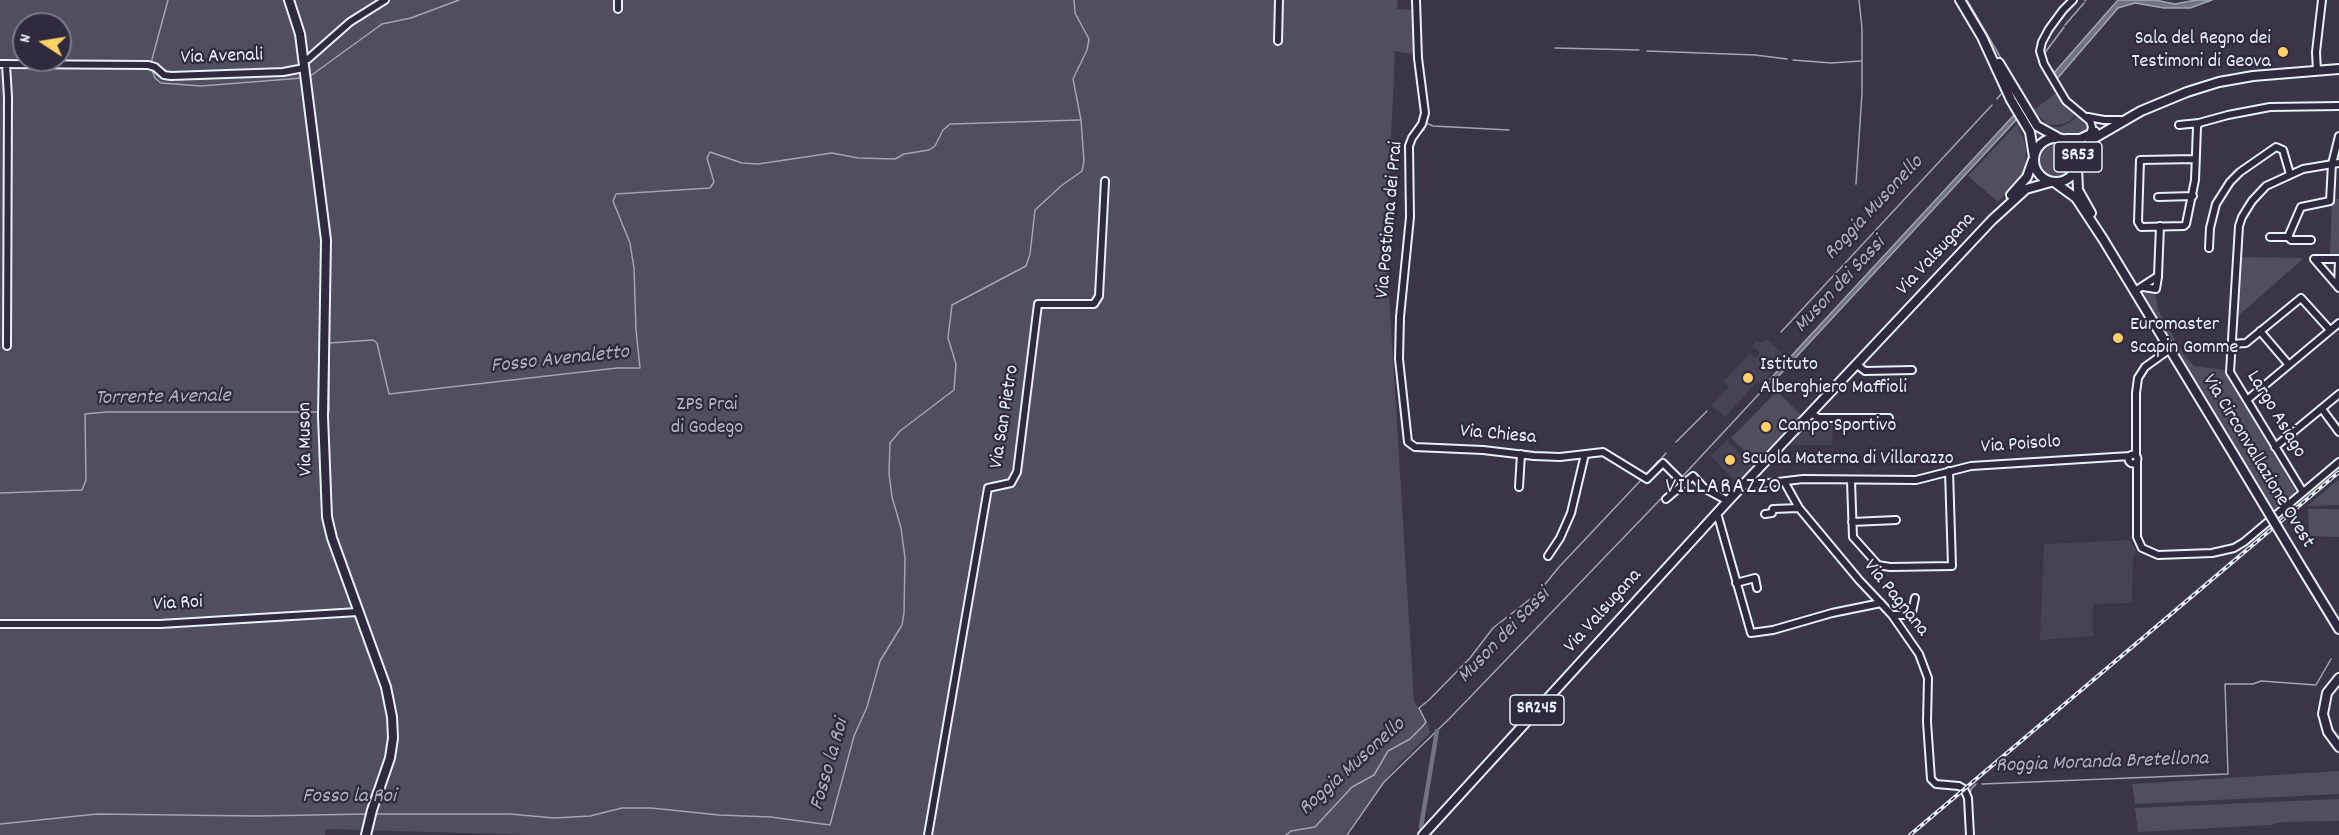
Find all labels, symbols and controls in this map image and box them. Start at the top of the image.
north arrow [12,12,72,72]
place label: Sala del Regno dei Testimoni di Geova [2131,28,2271,75]
text: N [14,32,38,45]
street label: Via Avenali [180,45,264,71]
marker: Sala del Regno dei Testimoni di Geova [2276,45,2290,59]
street label: Via Postioma dei Prai [1372,141,1410,299]
road number: SR53 [2054,142,2102,172]
water label: Roggia Musonello [1820,151,1930,267]
street label: Via Valsugana [1892,208,1982,302]
water label: Muson dei Sassi [1790,233,1892,339]
place label: Euromaster Scapin Gomme [2130,314,2238,361]
marker: Euromaster Scapin Gomme [2111,331,2125,345]
water label: Fosso Avenaletto [490,341,630,381]
place label: Istituto Alberghiero Maffioli [1760,354,1907,401]
street label: Via San Pietro [986,364,1026,470]
street label: Largo Asiago [2240,367,2310,463]
marker: Istituto Alberghiero Maffioli [1741,371,1755,385]
street label: Via Circonvallazione Ovest [2196,371,2318,553]
water label: Torrente Avenale [95,385,231,413]
park label: ZPS Prai di Godego [671,394,743,441]
street label: Via Muson [294,402,320,476]
place label: Campo Sportivo [1778,415,1896,439]
marker: Campo Sportivo [1759,420,1773,434]
street label: Via Chiesa [1459,421,1537,451]
street label: Via Poisolo [1980,431,2062,461]
place label: Scuola Materna di Villarazzo [1742,448,1954,472]
marker: Scuola Materna di Villarazzo [1723,453,1737,467]
district label: VILLARAZZO [1665,476,1783,502]
street label: Via Pagnana [1857,556,1933,642]
street label: Via Valsugana [1560,565,1648,659]
water label: Muson dei Sassi [1453,584,1557,690]
street label: Via Roi [153,592,203,618]
road number: SR245 [1510,695,1564,725]
water label: Roggia Musonello [1295,714,1411,822]
water label: Fosso la Roi [806,717,856,813]
water label: Roggia Moranda Bretellona [1995,748,2209,780]
water label: Fosso la Roi [302,785,396,811]

